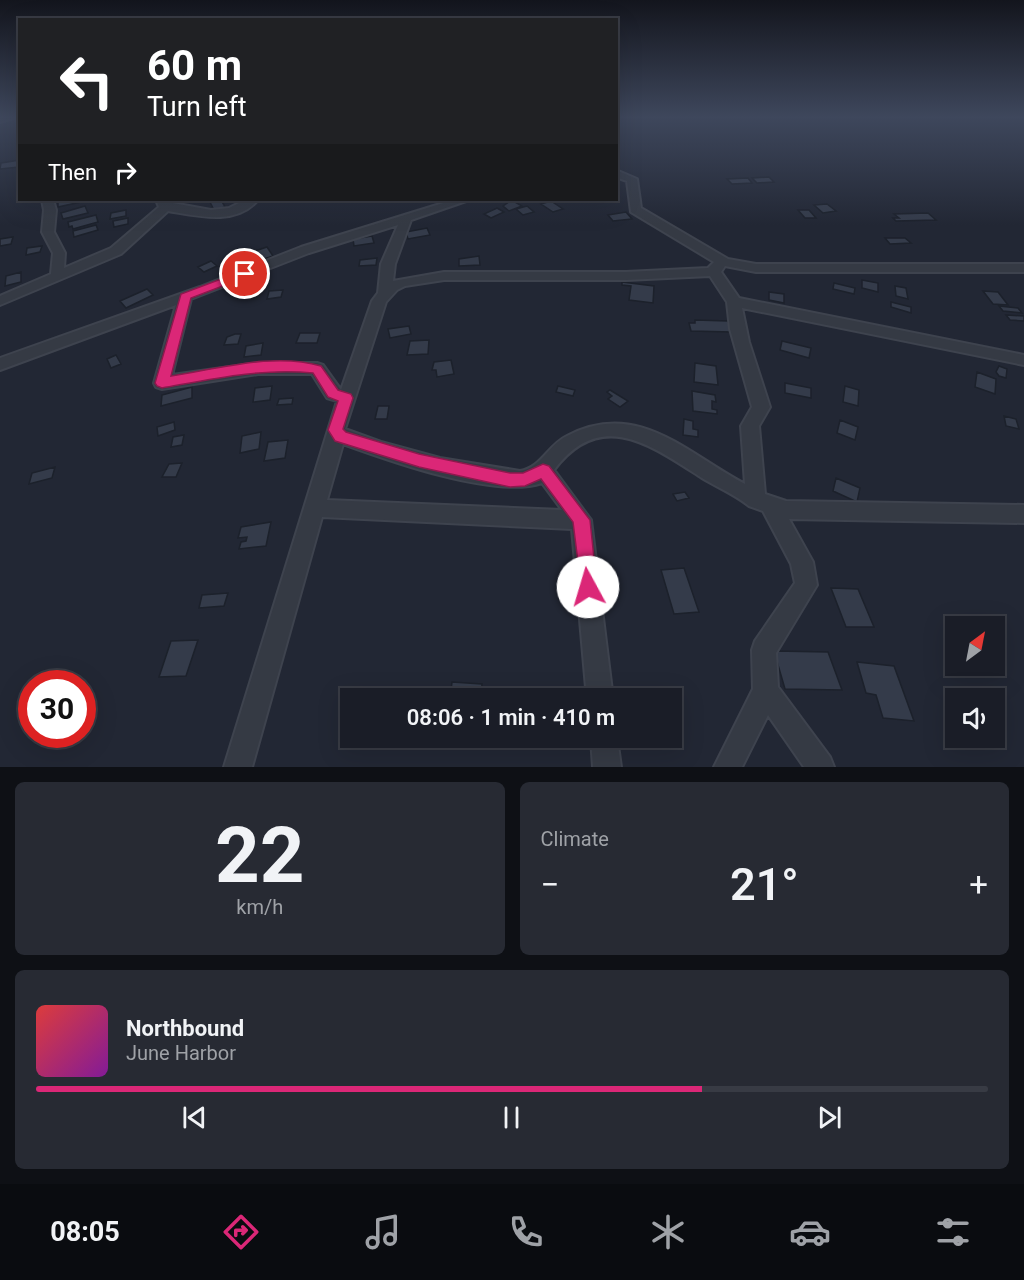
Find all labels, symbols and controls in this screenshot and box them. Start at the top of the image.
text: 60 m [147,41,242,90]
icon: left [48,42,126,120]
text: Turn left [147,91,247,123]
icon: right [109,156,142,189]
text: Then [48,160,97,185]
pin [219,248,270,299]
icon: arrive [228,257,261,290]
position arrow [556,555,620,619]
north arrow [945,616,1005,676]
map controls [945,616,1005,748]
speed limit sign: 30 [18,670,96,748]
button: sound [945,688,1005,748]
text: 08:06 · 1 min · 410 m [407,705,615,730]
text: 22 [215,810,305,901]
text: Climate [541,827,609,851]
text: 21° [730,858,799,911]
text: − [541,865,559,904]
text: + [969,865,988,904]
text: km/h [236,895,283,919]
text: Northbound [126,1016,244,1041]
text: June Harbor [126,1041,236,1065]
icon: previous [178,1101,211,1134]
icon: pause [495,1101,528,1134]
icon: next [813,1101,846,1134]
icon: directions [220,1211,262,1253]
icon: music [362,1211,404,1253]
icon: phone [505,1211,547,1253]
icon: climate [647,1211,689,1253]
icon: car [789,1211,831,1253]
icon: filters [932,1211,974,1253]
text: 08:05 [50,1216,120,1248]

